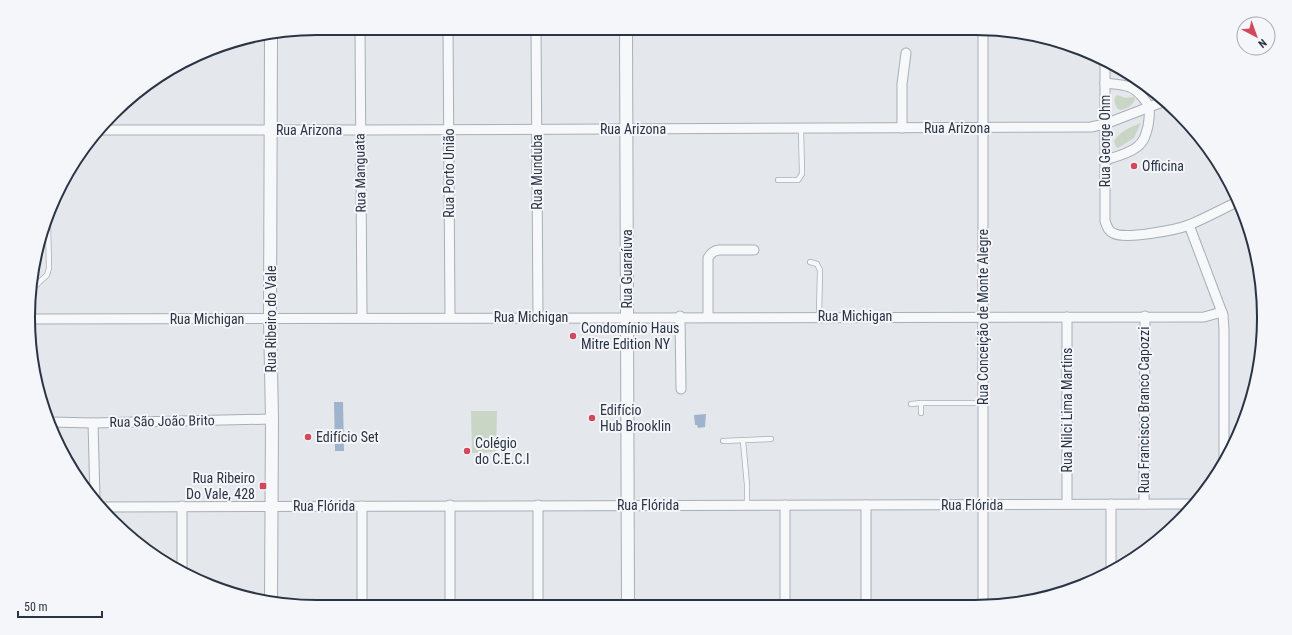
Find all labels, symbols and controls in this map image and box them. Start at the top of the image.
north arrow [1236,16,1276,56]
text: N [1255,36,1269,50]
street label: Rua George Ohm [1097,95,1113,187]
street label: Rua Arizona [924,120,990,136]
street label: Rua Arizona [600,121,666,137]
street label: Rua Arizona [276,122,342,138]
street label: Rua Porto União [441,128,457,218]
street label: Rua Manguata [351,133,369,213]
street label: Rua Munduba [529,134,545,210]
place label: Officina [1142,158,1184,174]
marker: Officina [1129,161,1139,171]
street label: Rua Guaraíuva [619,229,635,309]
street label: Rua Conceição de Monte Alegre [975,229,991,405]
street label: Rua Ribeiro do Vale [263,265,279,373]
street label: Rua Michigan [818,308,892,324]
street label: Rua Michigan [494,309,568,325]
street label: Rua Michigan [170,311,244,327]
place label: Condomínio Haus Mitre Edition NY [581,320,679,352]
street label: Rua Francisco Branco Capozzi [1136,327,1152,493]
marker: Condomínio Haus Mitre Edition NY [568,331,578,341]
street label: Rua Nilci Lima Martins [1059,348,1075,472]
place label: Edifício Hub Brooklin [600,402,671,434]
street label: Rua São João Brito [109,412,215,430]
marker: Edifício Hub Brooklin [587,413,597,423]
place label: Edifício Set [316,429,379,445]
marker: Edifício Set [303,432,313,442]
place label: Colégio do C.E.C.I [475,435,530,467]
marker: Colégio do C.E.C.I [462,446,472,456]
place label: Rua Ribeiro Do Vale, 428 [186,470,255,502]
marker: Rua Ribeiro Do Vale, 428 [258,481,268,491]
street label: Rua Flórida [617,497,679,513]
street label: Rua Flórida [941,497,1003,513]
street label: Rua Flórida [293,498,355,514]
scale bar [18,593,102,619]
text: 50 m [24,600,48,614]

